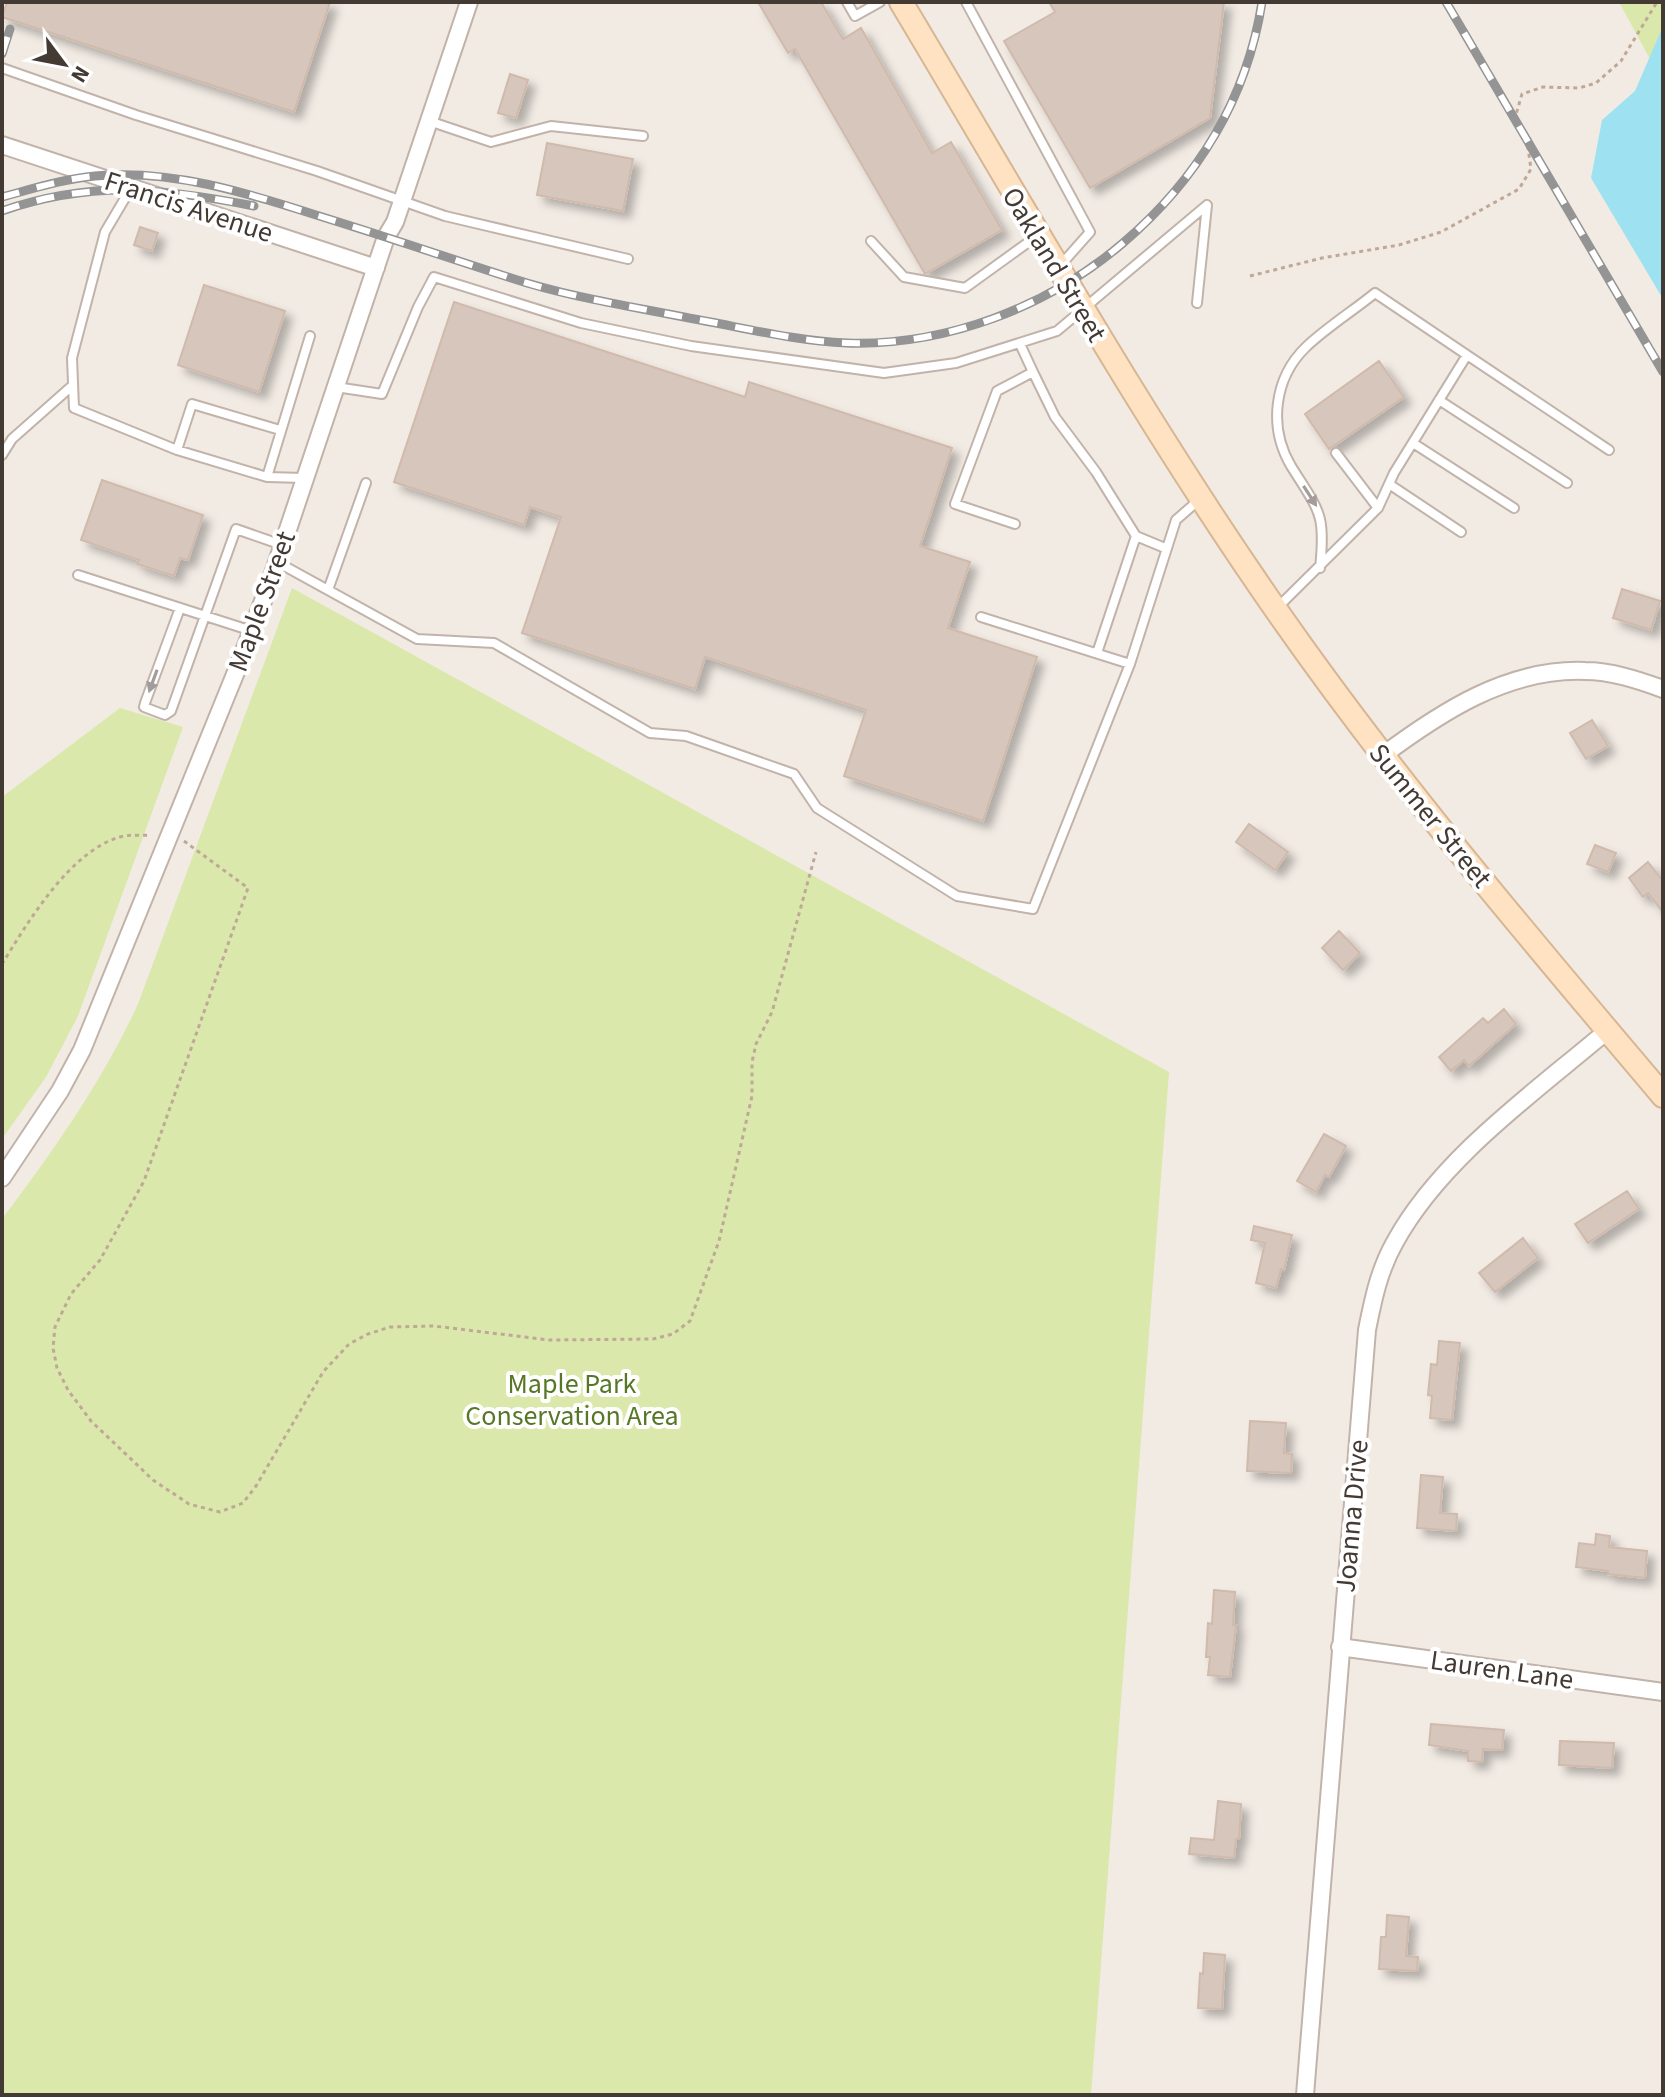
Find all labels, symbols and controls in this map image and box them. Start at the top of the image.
north arrow [24,24,104,104]
text: N [63,59,98,89]
street label: Francis Avenue [99,161,278,253]
street label: Oakland Street [992,179,1116,350]
one-way arrow [1303,485,1317,507]
street label: Maple Street [218,525,306,677]
one-way arrow [146,669,159,693]
street label: Summer Street [1359,735,1501,897]
park label: Maple Park Conservation Area [465,1364,679,1436]
street label: Joanna Drive [1325,1438,1379,1594]
street label: Lauren Lane [1428,1640,1576,1700]

